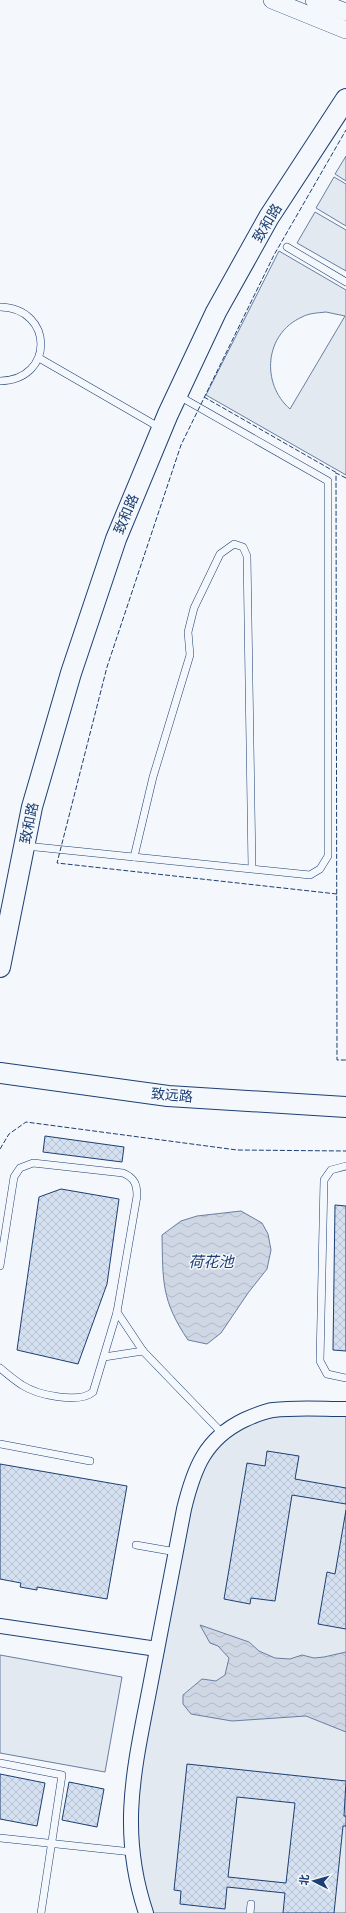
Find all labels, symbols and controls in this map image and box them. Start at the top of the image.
street label: 致和路 [249,201,286,246]
street label: 致和路 [110,492,142,537]
street label: 致和路 [17,801,42,845]
street label: 致远路 [150,1085,194,1106]
water label: 荷花池 [188,1253,235,1271]
north arrow [294,1861,334,1901]
text: 北 [298,1874,312,1886]

